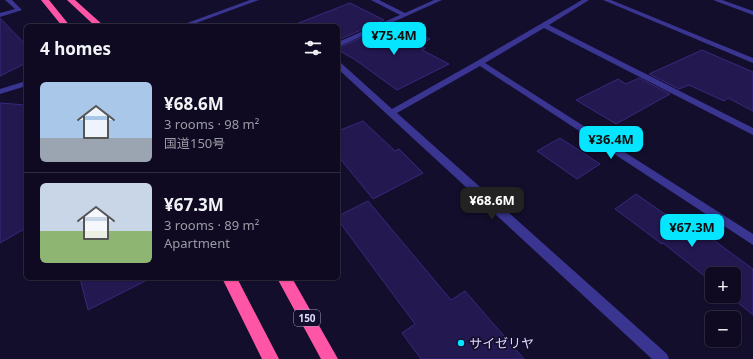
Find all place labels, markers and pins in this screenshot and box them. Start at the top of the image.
pin: ¥75.4M [361,22,427,56]
pin: ¥36.4M [578,126,644,160]
pin: ¥68.6M [459,187,525,221]
pin: ¥67.3M [659,214,725,248]
place label: サイゼリヤ [469,334,534,352]
marker: サイゼリヤ [456,338,466,348]

